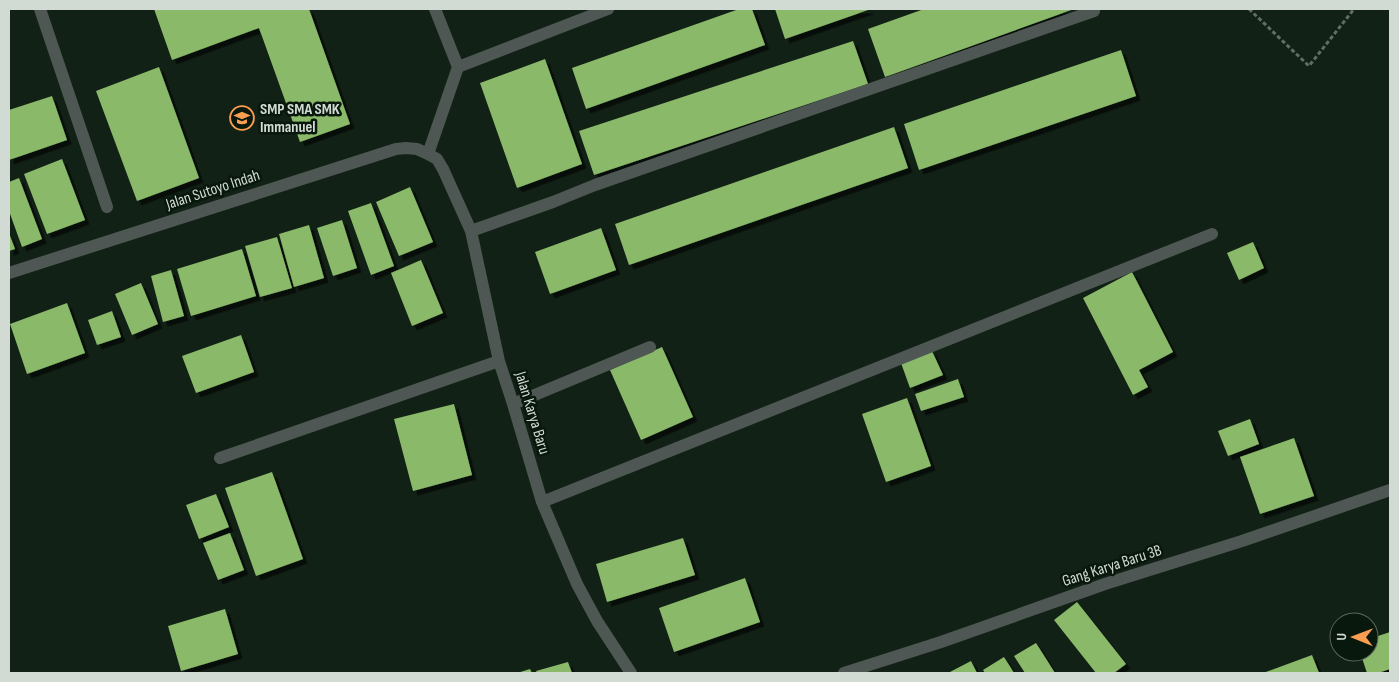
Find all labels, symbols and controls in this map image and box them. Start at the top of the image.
place label: SMP SMA SMK Immanuel [260,100,340,137]
school or university icon: SMP SMA SMK Immanuel [229,105,255,131]
street label: Jalan Sutoyo Indah [163,166,262,214]
street label: Jalan Karya Baru [510,369,554,457]
street label: Gang Karya Baru 3B [1060,541,1164,591]
north arrow [1329,612,1379,662]
text: U [1333,633,1350,641]

